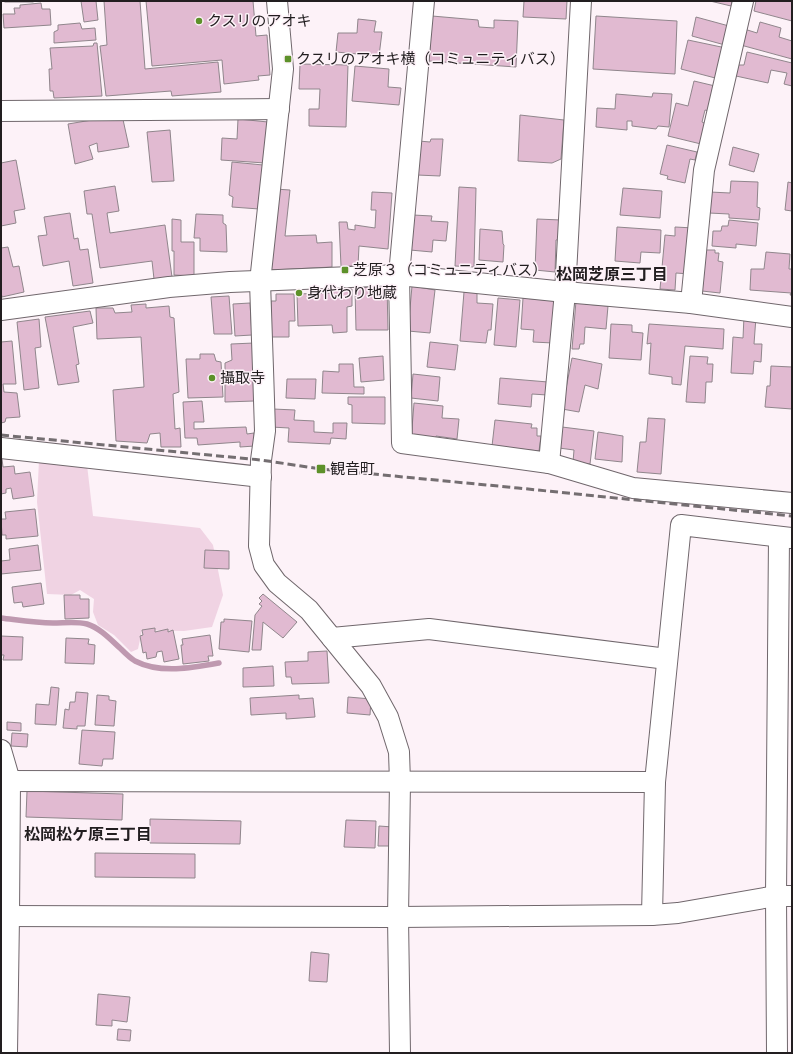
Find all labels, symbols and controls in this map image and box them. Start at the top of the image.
place label: クスリのアオキ [207,9,312,32]
marker: クスリのアオキ [194,16,204,26]
place label: クスリのアオキ横（コミュニティバス） [296,47,565,70]
marker: クスリのアオキ横（コミュニティバス） [283,54,293,64]
place label: 芝原３（コミュニティバス） [353,258,547,281]
district label: 松岡芝原三丁目 [556,262,668,286]
marker: 芝原３（コミュニティバス） [340,265,350,275]
place label: 身代わり地蔵 [307,281,397,304]
marker: 身代わり地蔵 [294,288,304,298]
place label: 攝取寺 [220,366,265,389]
marker: 攝取寺 [207,373,217,383]
place label: 観音町 [330,457,375,480]
marker: 観音町 [315,463,327,475]
district label: 松岡松ケ原三丁目 [24,822,152,846]

